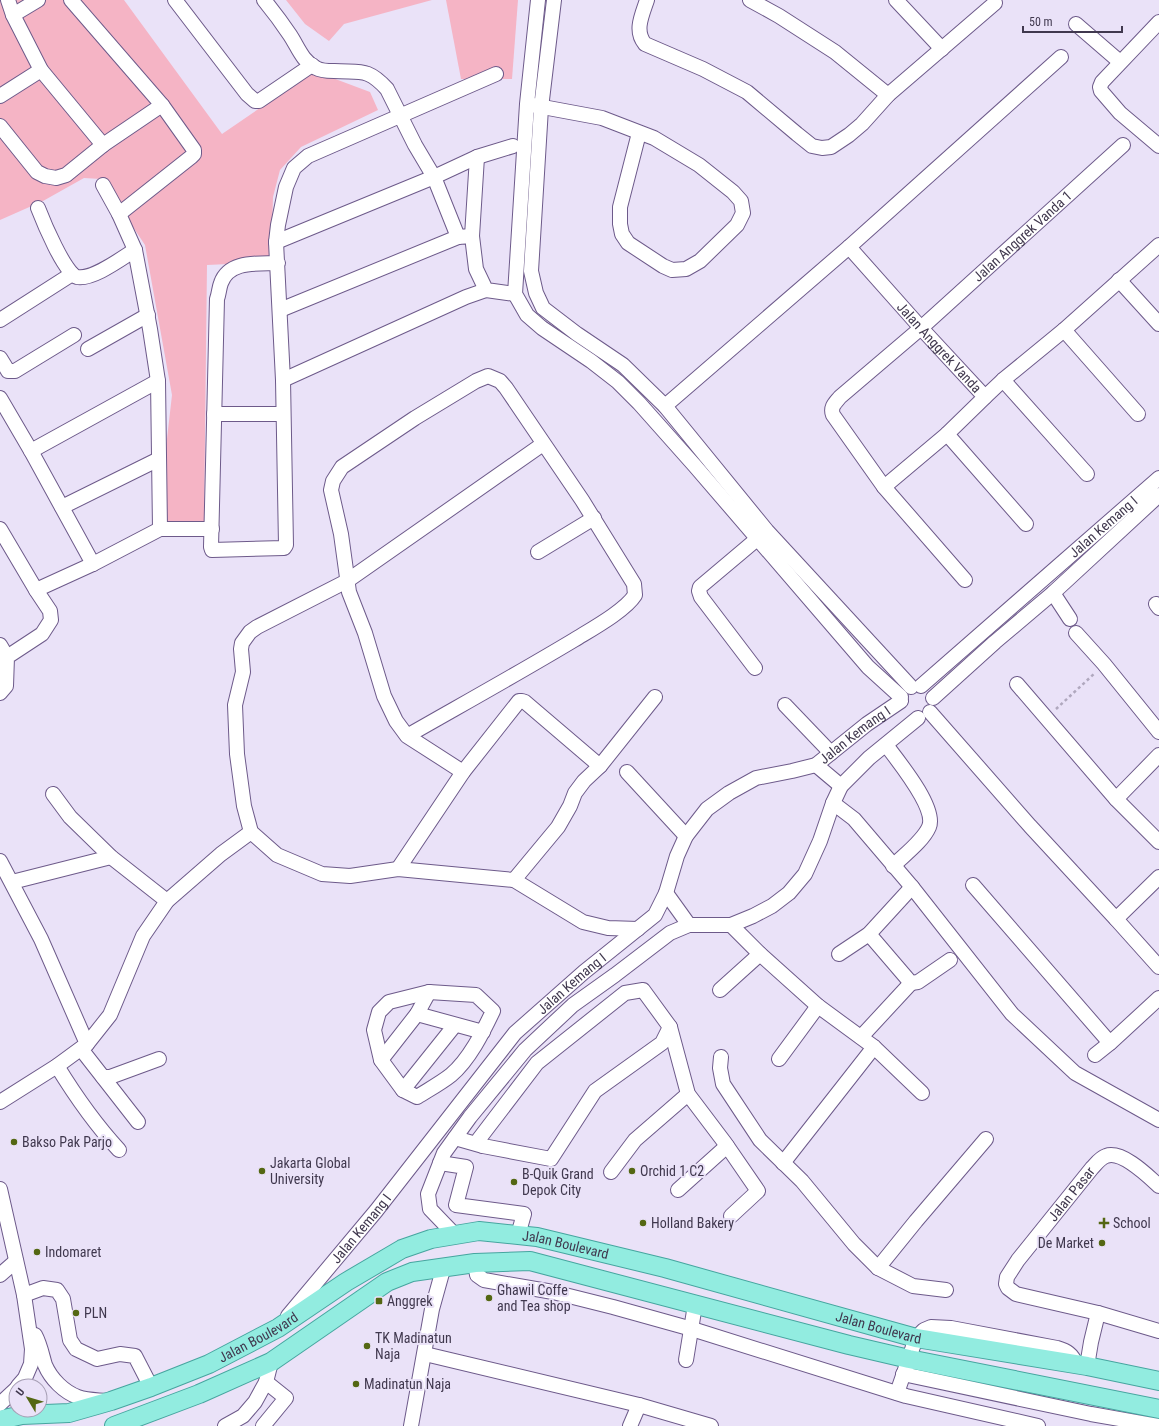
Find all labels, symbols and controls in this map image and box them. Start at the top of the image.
scale bar [1023,8,1122,34]
text: 50 m [1029,15,1053,29]
street label: Jalan Anggrek Vanda 1 [970,188,1075,285]
street label: Jalan Anggrek Vanda [894,299,985,396]
street label: Jalan Kemang I [1066,493,1141,561]
street label: Jalan Kemang I [816,703,893,767]
street label: Jalan Kemang I [534,950,609,1017]
place label: Bakso Pak Parjo [22,1134,112,1150]
marker: Bakso Pak Parjo [9,1137,19,1147]
place label: Jakarta Global University [270,1155,351,1187]
place label: Orchid 1 C2 [640,1163,704,1179]
street label: Jalan Pasar [1045,1163,1098,1224]
marker: Jakarta Global University [257,1166,267,1176]
place label: B-Quik Grand Depok City [522,1166,594,1198]
marker: Orchid 1 C2 [627,1166,637,1176]
marker: B-Quik Grand Depok City [509,1177,519,1187]
street label: Jalan Kemang I [328,1191,394,1266]
place label: Holland Bakery [651,1215,734,1231]
place label: School [1113,1215,1151,1231]
marker: School [1098,1217,1110,1229]
marker: Holland Bakery [638,1218,648,1228]
street label: Jalan Boulevard [521,1228,610,1262]
place label: De Market [1038,1235,1094,1251]
marker: De Market [1097,1238,1107,1248]
place label: Indomaret [45,1244,101,1260]
marker: Indomaret [32,1247,42,1257]
place label: Ghawil Coffe and Tea shop [497,1282,571,1314]
place label: Anggrek [387,1293,433,1309]
marker: Ghawil Coffe and Tea shop [484,1293,494,1303]
marker: Anggrek [374,1296,384,1306]
place label: PLN [84,1305,107,1321]
marker: PLN [71,1308,81,1318]
street label: Jalan Boulevard [834,1308,922,1347]
street label: Jalan Boulevard [216,1309,301,1366]
place label: TK Madinatun Naja [375,1330,452,1362]
marker: TK Madinatun Naja [362,1341,372,1351]
place label: Madinatun Naja [364,1376,451,1392]
north arrow [8,1378,48,1418]
marker: Madinatun Naja [351,1379,361,1389]
text: U [13,1386,28,1399]

